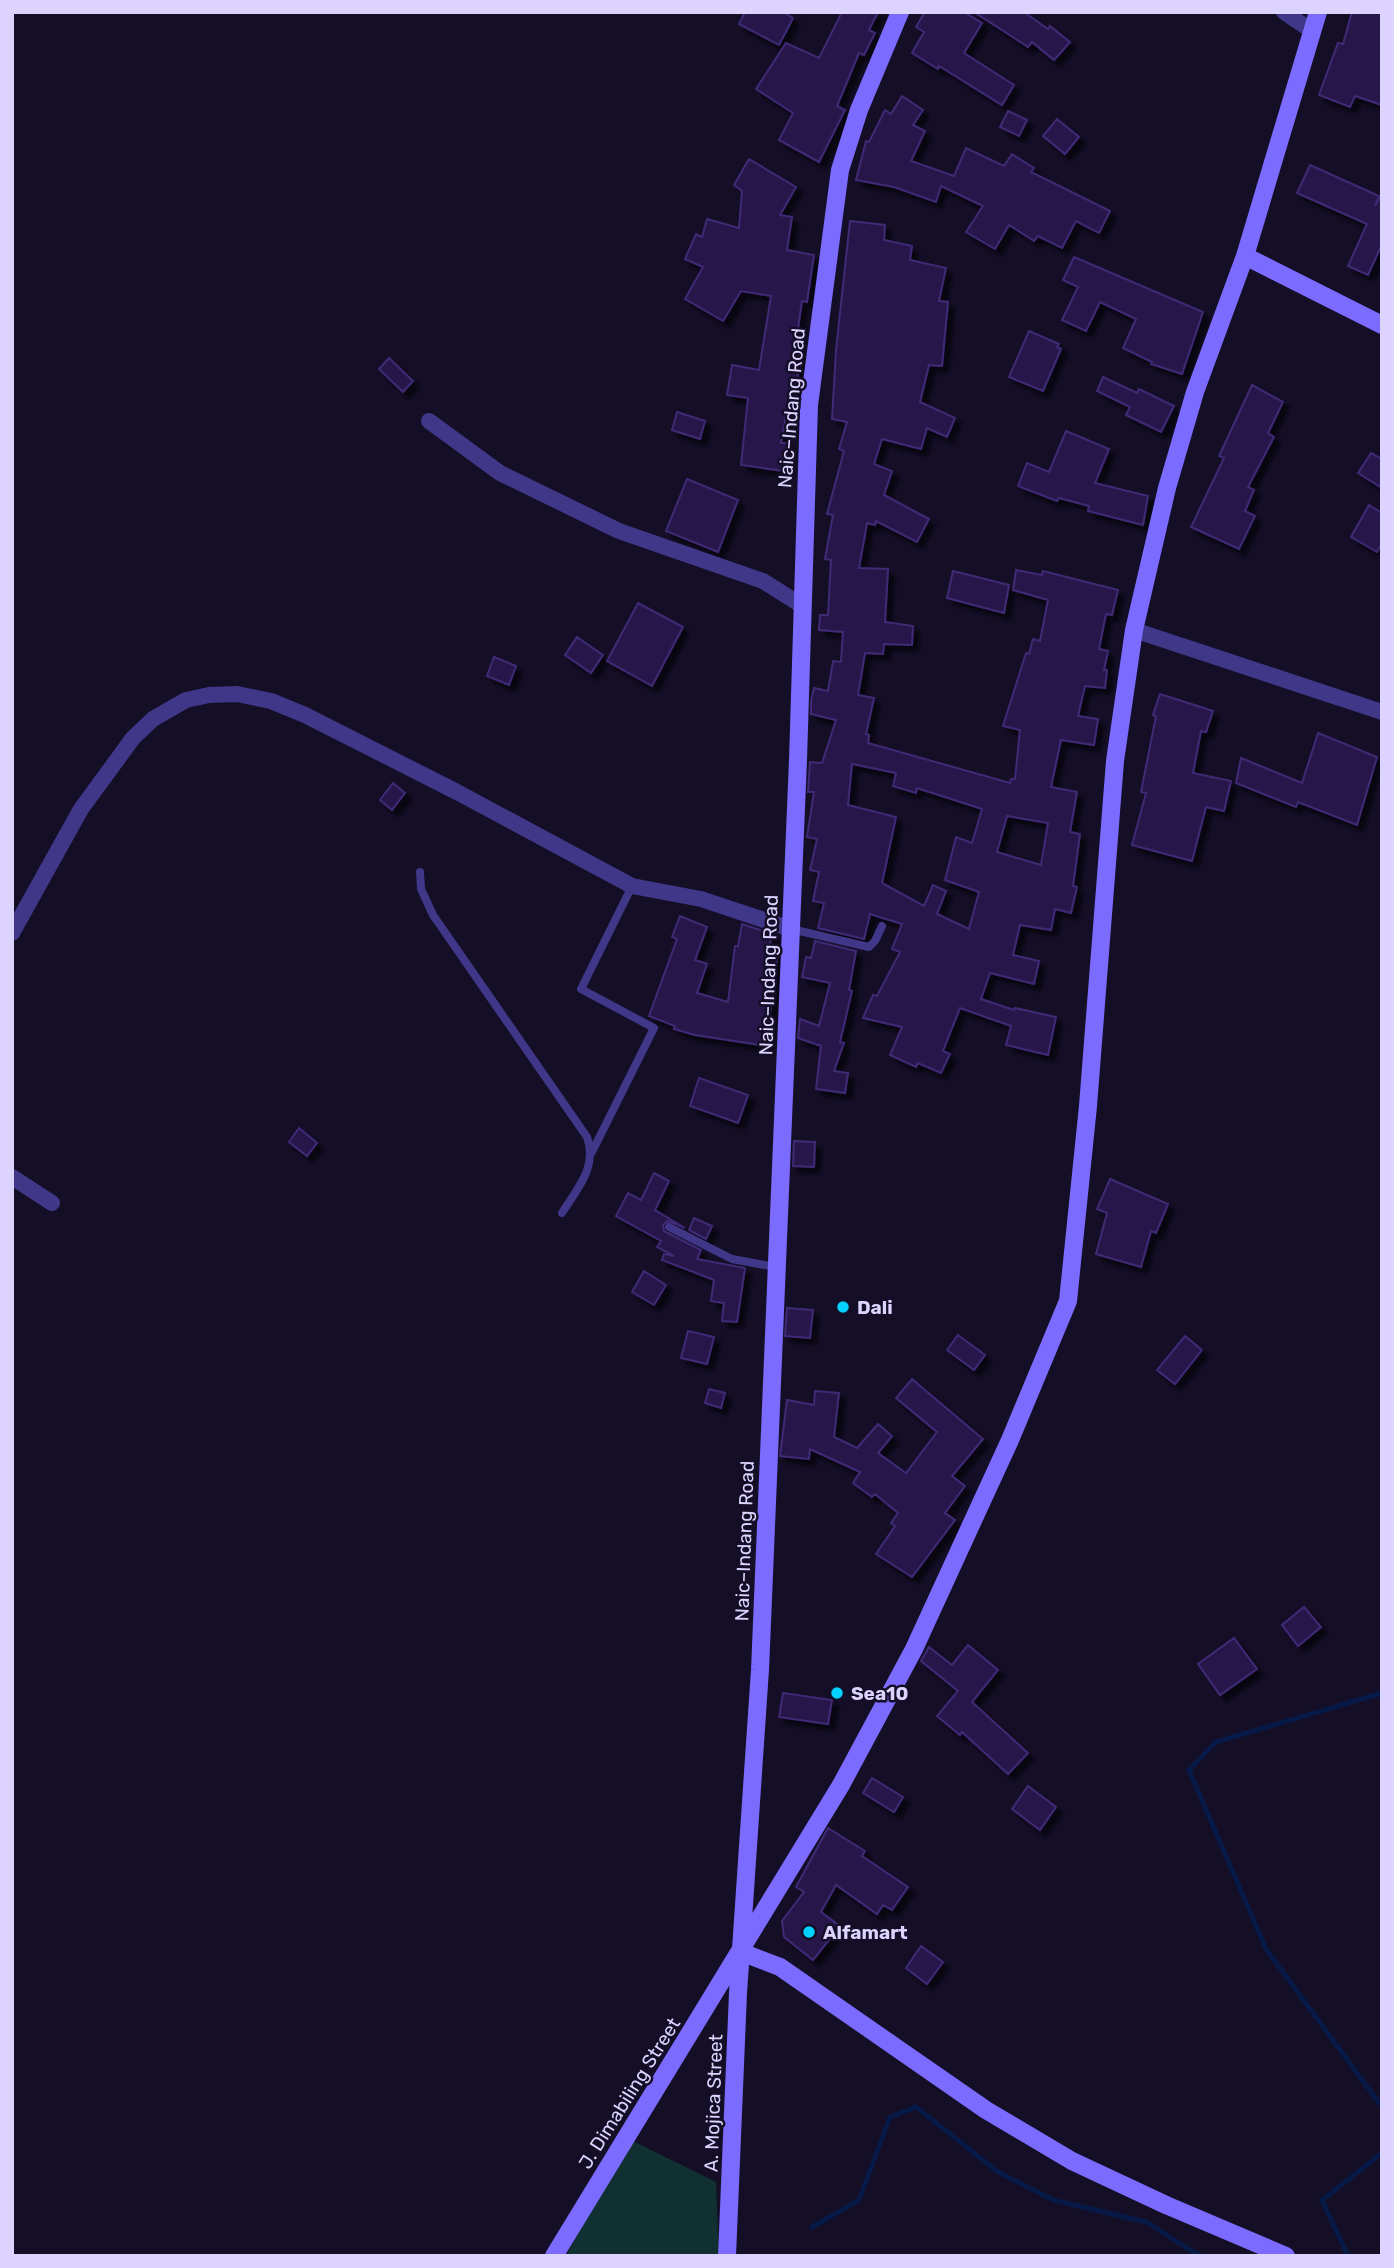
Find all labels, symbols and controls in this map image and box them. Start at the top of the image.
street label: Naic–Indang Road [773,327,810,489]
street label: Naic–Indang Road [754,894,783,1056]
place label: Dali [857,1296,893,1319]
marker: Dali [835,1299,851,1315]
street label: Naic–Indang Road [730,1460,759,1622]
place label: Sea10 [851,1682,908,1705]
marker: Sea10 [829,1685,845,1701]
place label: Alfamart [823,1921,908,1944]
marker: Alfamart [801,1924,817,1940]
street label: J. Dimabiling Street [574,2013,686,2173]
street label: A. Mojica Street [700,2033,727,2172]

